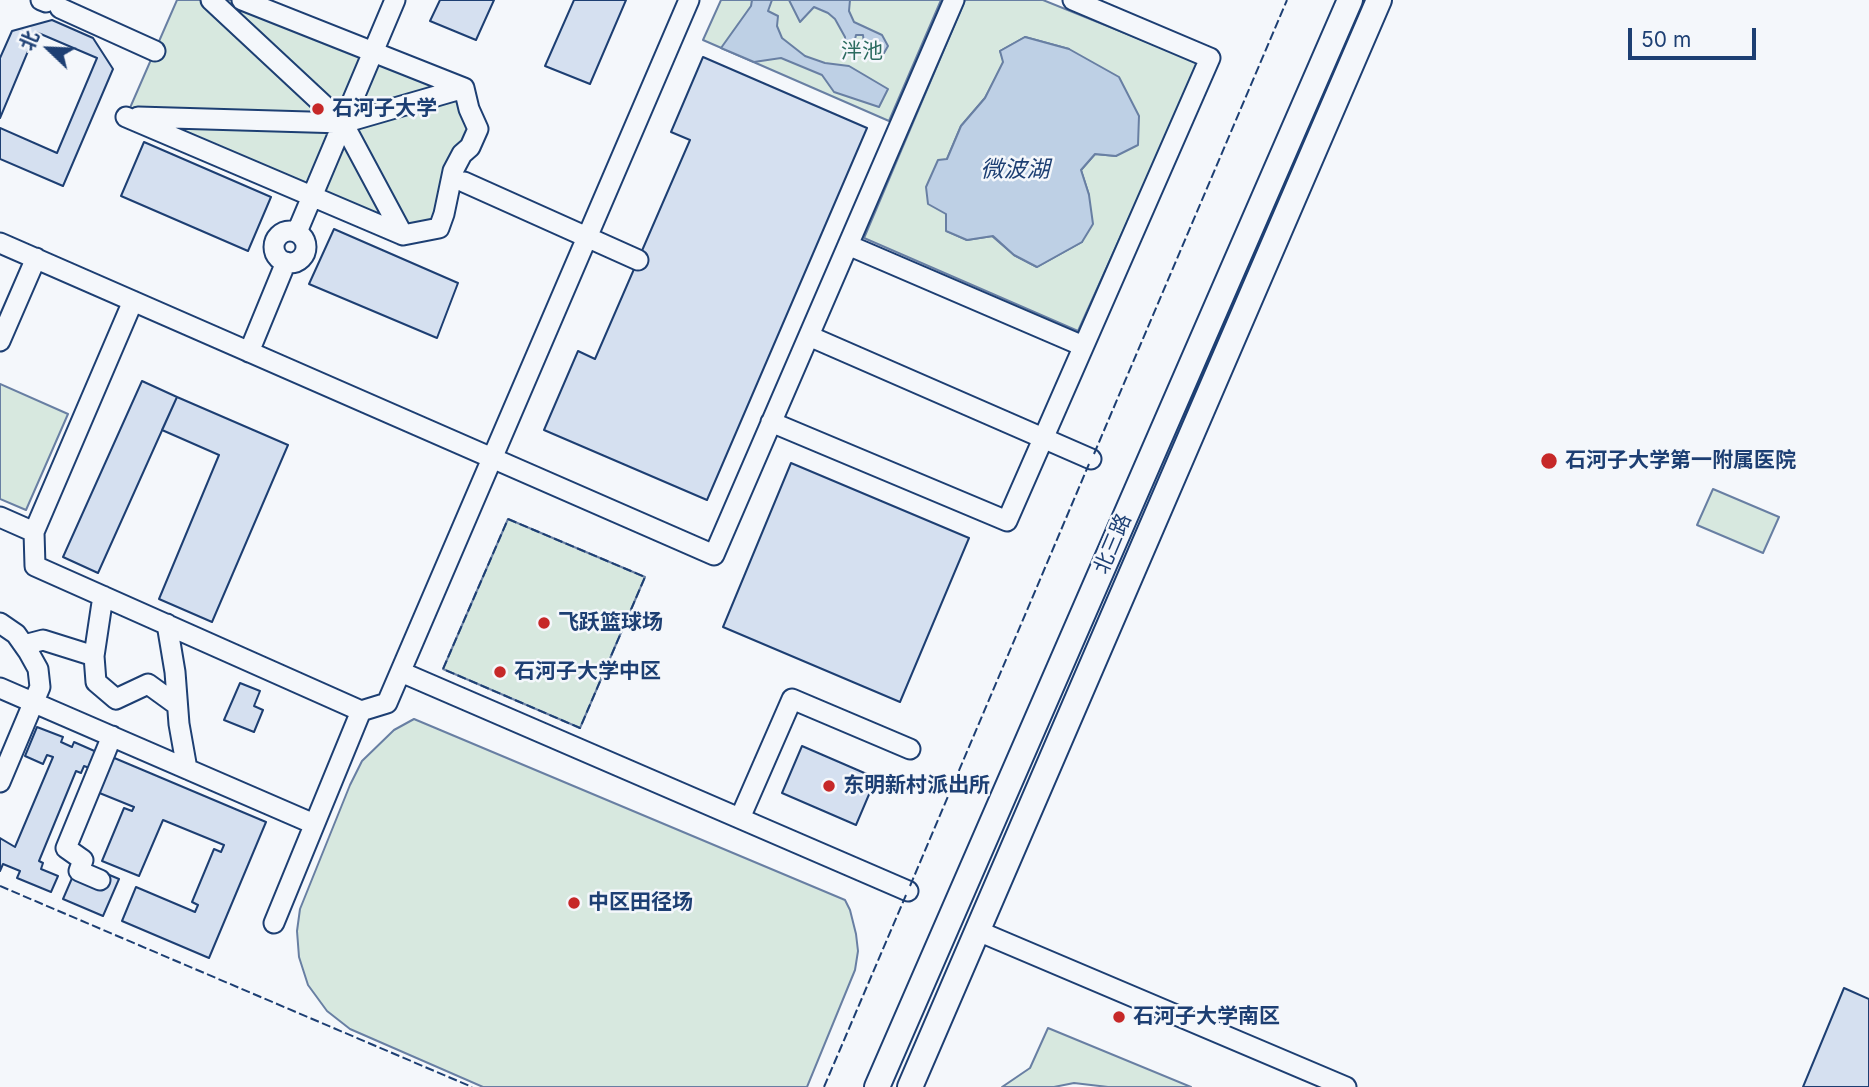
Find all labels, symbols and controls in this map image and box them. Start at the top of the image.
north arrow [14,14,84,84]
scale bar [1631,14,1759,58]
text: 北 [15,27,44,54]
text: 50 m [1641,27,1691,52]
park label: 泮池 [841,39,883,65]
place label: 石河子大学 [332,96,437,122]
marker: 石河子大学 [310,101,326,117]
water label: 微波湖 [981,156,1049,184]
place label: 石河子大学第一附属医院 [1565,448,1796,474]
marker: 石河子大学第一附属医院 [1539,451,1559,471]
street label: 北三路 [1089,510,1137,578]
place label: 飞跃篮球场 [558,610,663,636]
marker: 飞跃篮球场 [536,615,552,631]
place label: 石河子大学中区 [514,659,661,685]
marker: 石河子大学中区 [492,664,508,680]
place label: 东明新村派出所 [843,773,990,799]
marker: 东明新村派出所 [821,778,837,794]
place label: 中区田径场 [588,890,693,916]
marker: 中区田径场 [566,895,582,911]
place label: 石河子大学南区 [1133,1004,1280,1030]
marker: 石河子大学南区 [1111,1009,1127,1025]

